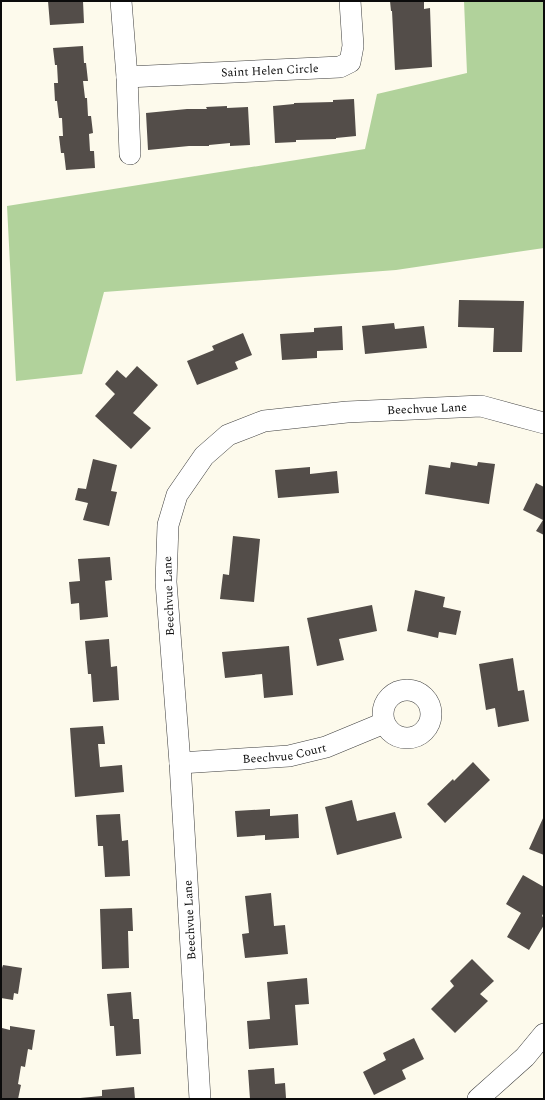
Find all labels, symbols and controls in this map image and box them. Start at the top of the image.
street label: Saint Helen Circle [221,59,319,82]
street label: Beechvue Lane [387,397,468,420]
street label: Beechvue Lane [158,556,180,636]
street label: Beechvue Court [242,738,328,768]
street label: Beechvue Lane [178,879,202,960]

